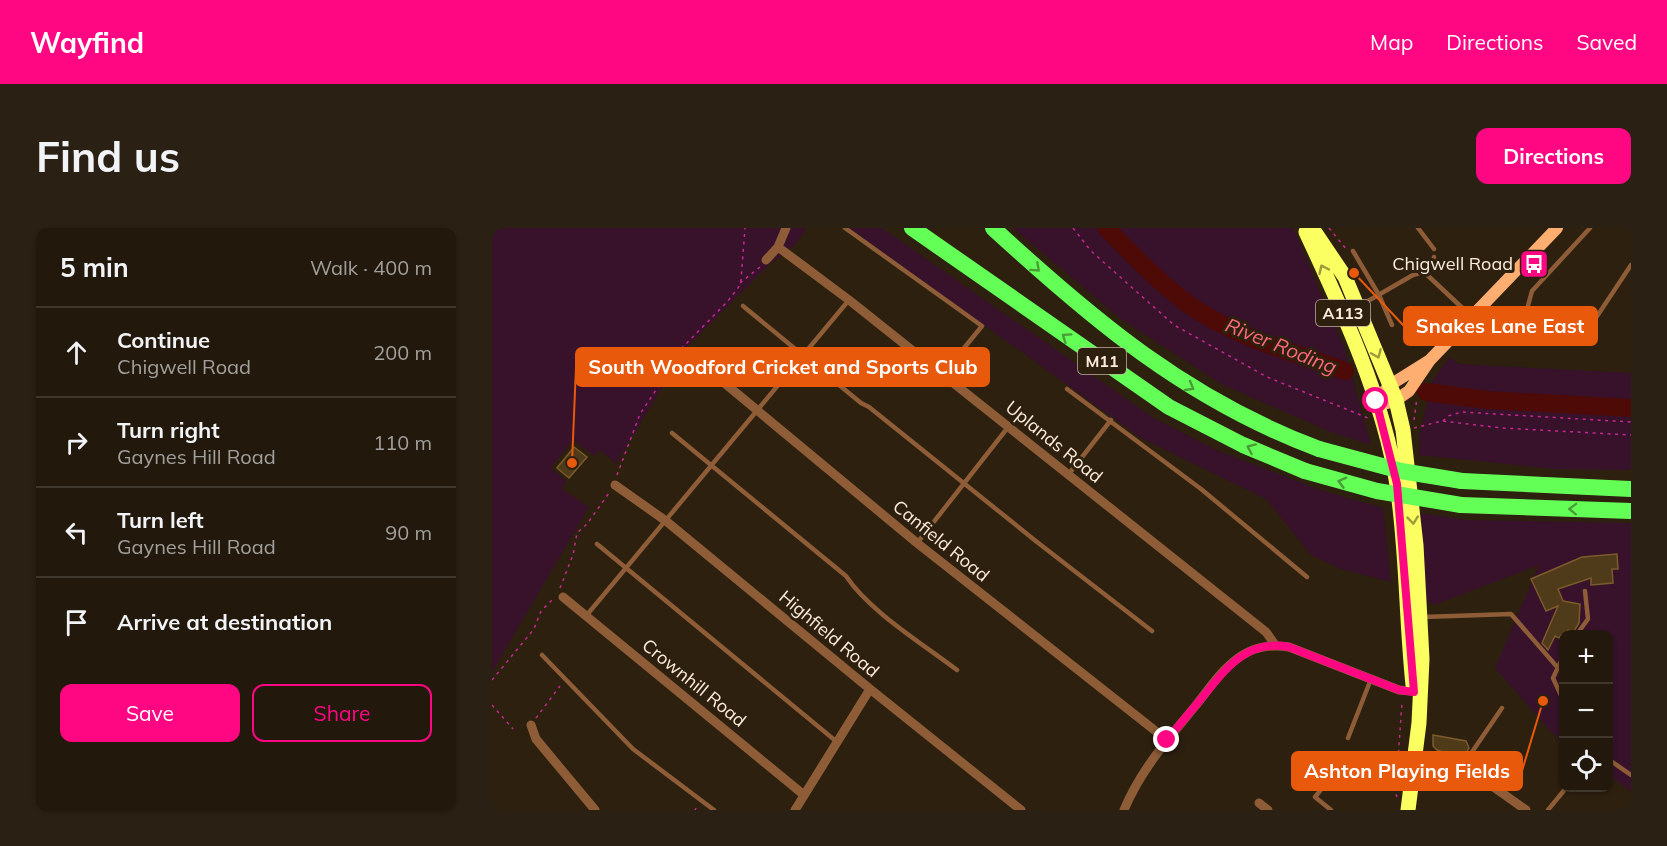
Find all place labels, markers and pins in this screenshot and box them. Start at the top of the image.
bus stop icon: Chigwell Road [1518,248,1550,280]
place label: Chigwell Road [1392,252,1513,275]
callout: Snakes Lane East [1404,307,1597,345]
callout: South Woodford Cricket and Sports Club [576,348,989,386]
callout: Ashton Playing Fields [1292,752,1522,790]

